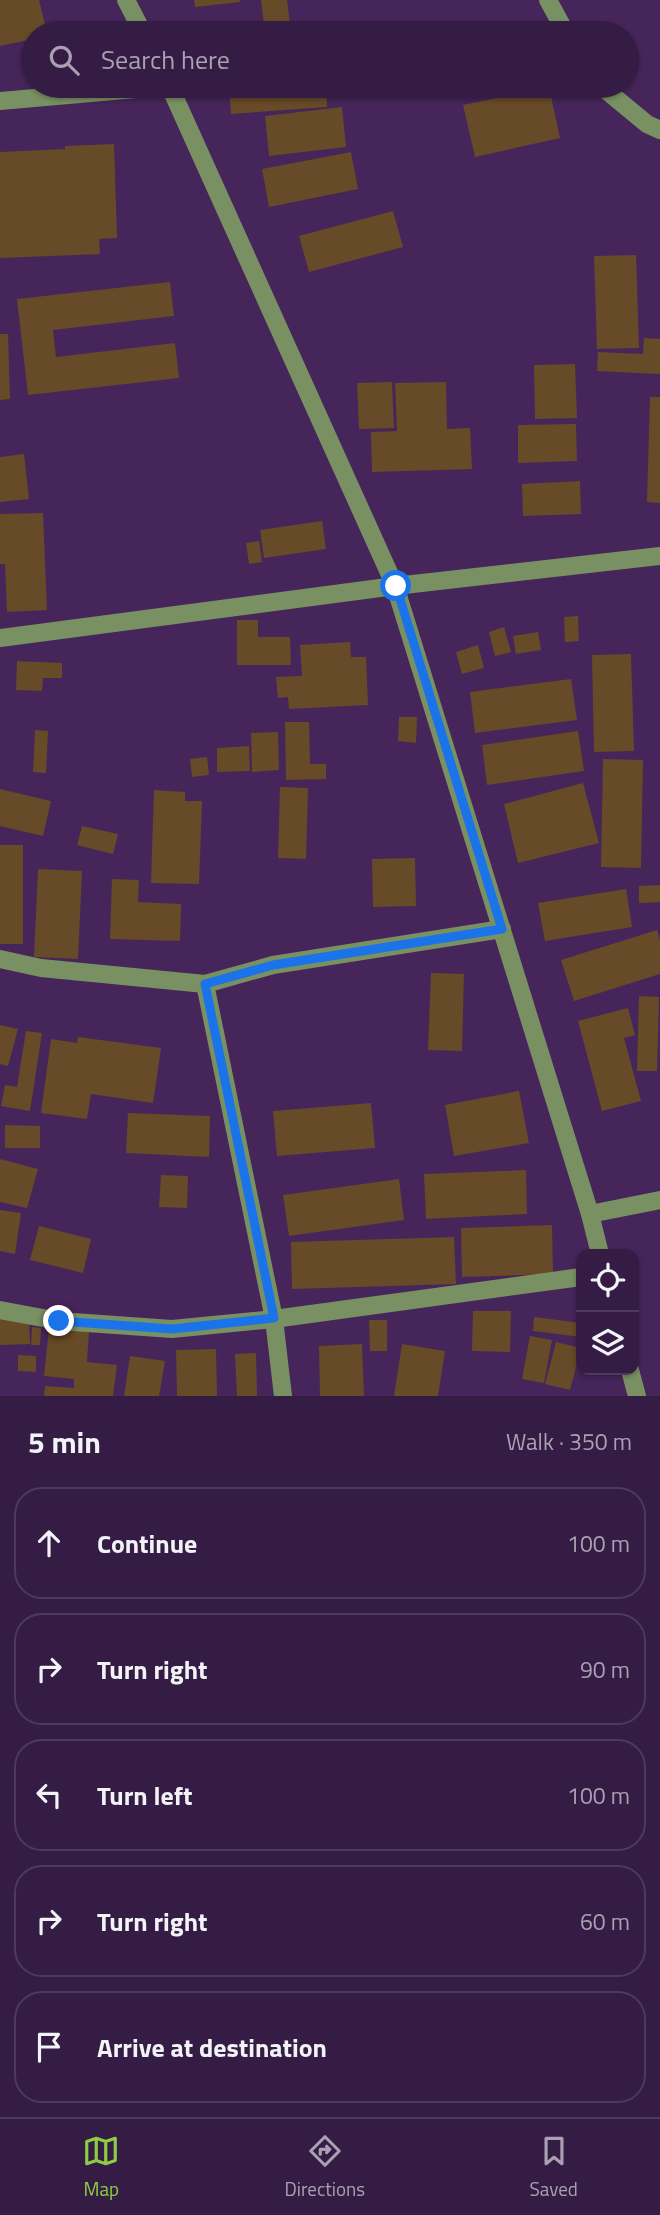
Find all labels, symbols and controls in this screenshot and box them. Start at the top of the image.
search box [21,21,639,98]
text: Search here [101,40,230,79]
icon: search [45,41,83,79]
route start [380,570,411,601]
map controls [576,1249,639,1375]
button: locate [576,1249,639,1312]
route end [43,1305,74,1336]
button: layers [576,1312,639,1375]
text: 5 min [28,1419,101,1465]
text: Walk · 350 m [506,1424,632,1459]
icon: ahead [30,1524,68,1562]
text: Continue [97,1524,197,1563]
text: 100 m [567,1526,630,1561]
icon: right [30,1650,68,1688]
text: Turn right [97,1650,208,1689]
text: 90 m [580,1652,630,1687]
icon: left [30,1776,68,1814]
text: Turn left [97,1776,192,1815]
text: 100 m [567,1778,630,1813]
icon: right [30,1902,68,1940]
text: Turn right [97,1902,208,1941]
text: 60 m [580,1904,630,1939]
icon: arrive [30,2028,68,2066]
text: Arrive at destination [97,2028,327,2067]
tab: Map [82,2132,120,2203]
tab: Directions [285,2132,365,2203]
tab: Saved [529,2132,578,2203]

